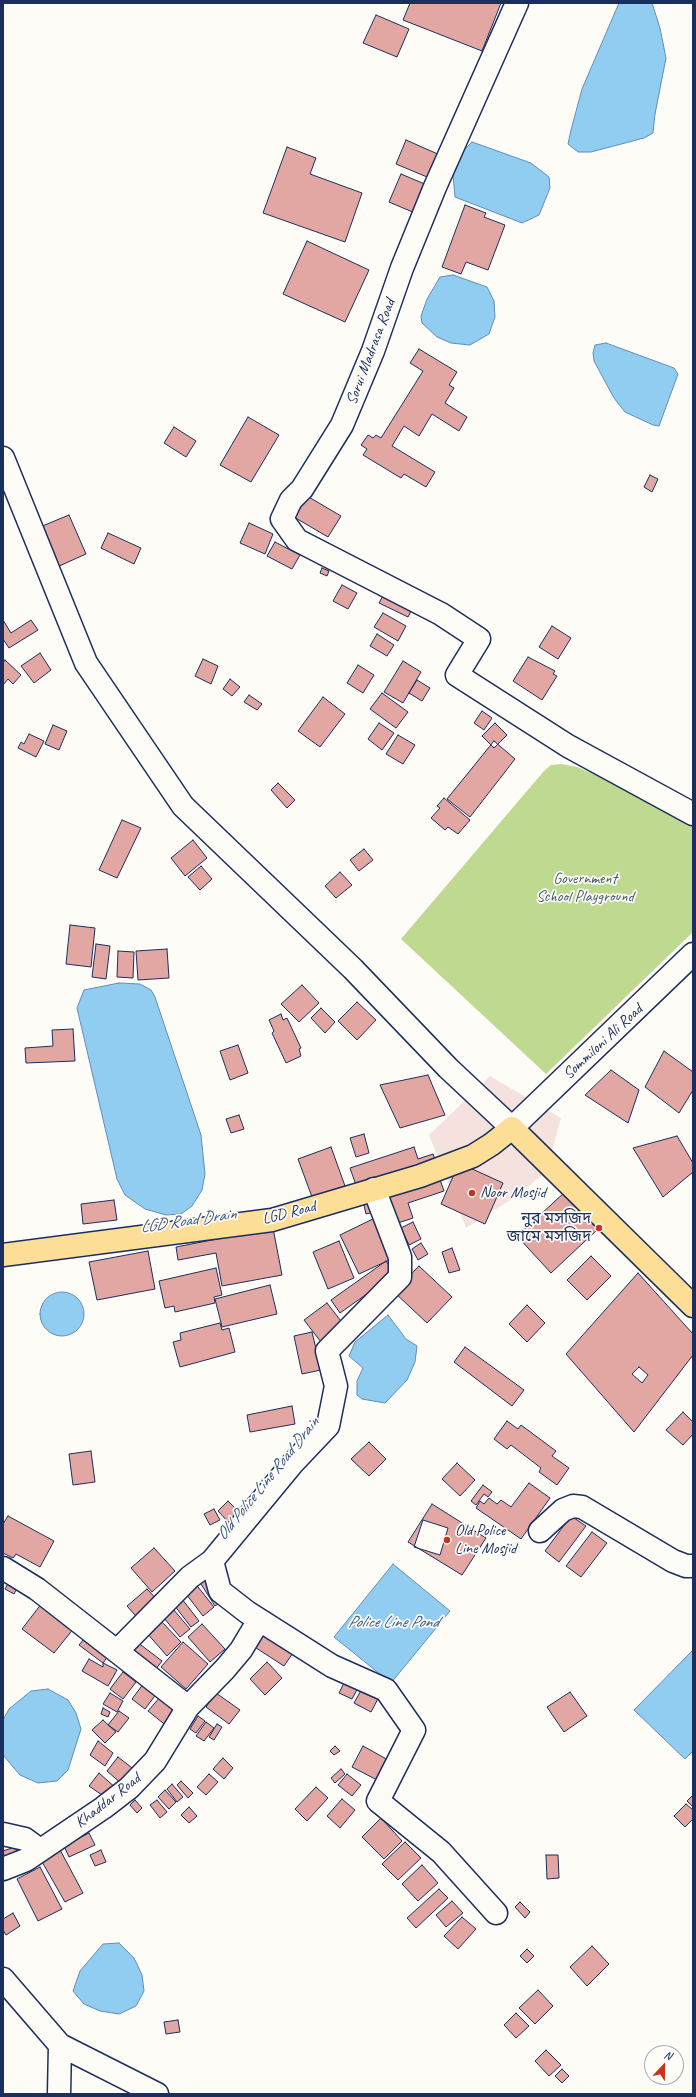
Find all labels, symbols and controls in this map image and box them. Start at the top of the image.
street label: Sorui Madrasa Road [342,297,400,407]
park label: Government School Playground [536,869,634,907]
street label: Sommiloni Ali Road [559,1000,647,1084]
place label: Noor Mosjid [480,1183,546,1203]
marker: Noor Mosjid [467,1188,477,1198]
street label: LGD Road [260,1197,318,1229]
water label: LGD Road Drain [139,1204,237,1238]
place label: নুর মসজিদ জামে মসজিদ [507,1209,591,1247]
marker: নুর মসজিদ জামে মসজিদ [594,1223,604,1233]
water label: Old Police Line Road Drain [212,1413,324,1545]
place label: Old Police Line Mosjid [455,1521,516,1559]
marker: Old Police Line Mosjid [442,1535,452,1545]
water label: Police Line Pond [348,1613,438,1633]
street label: Khaddar Road [71,1769,145,1833]
north arrow [644,2045,684,2085]
text: N [662,2047,674,2063]

